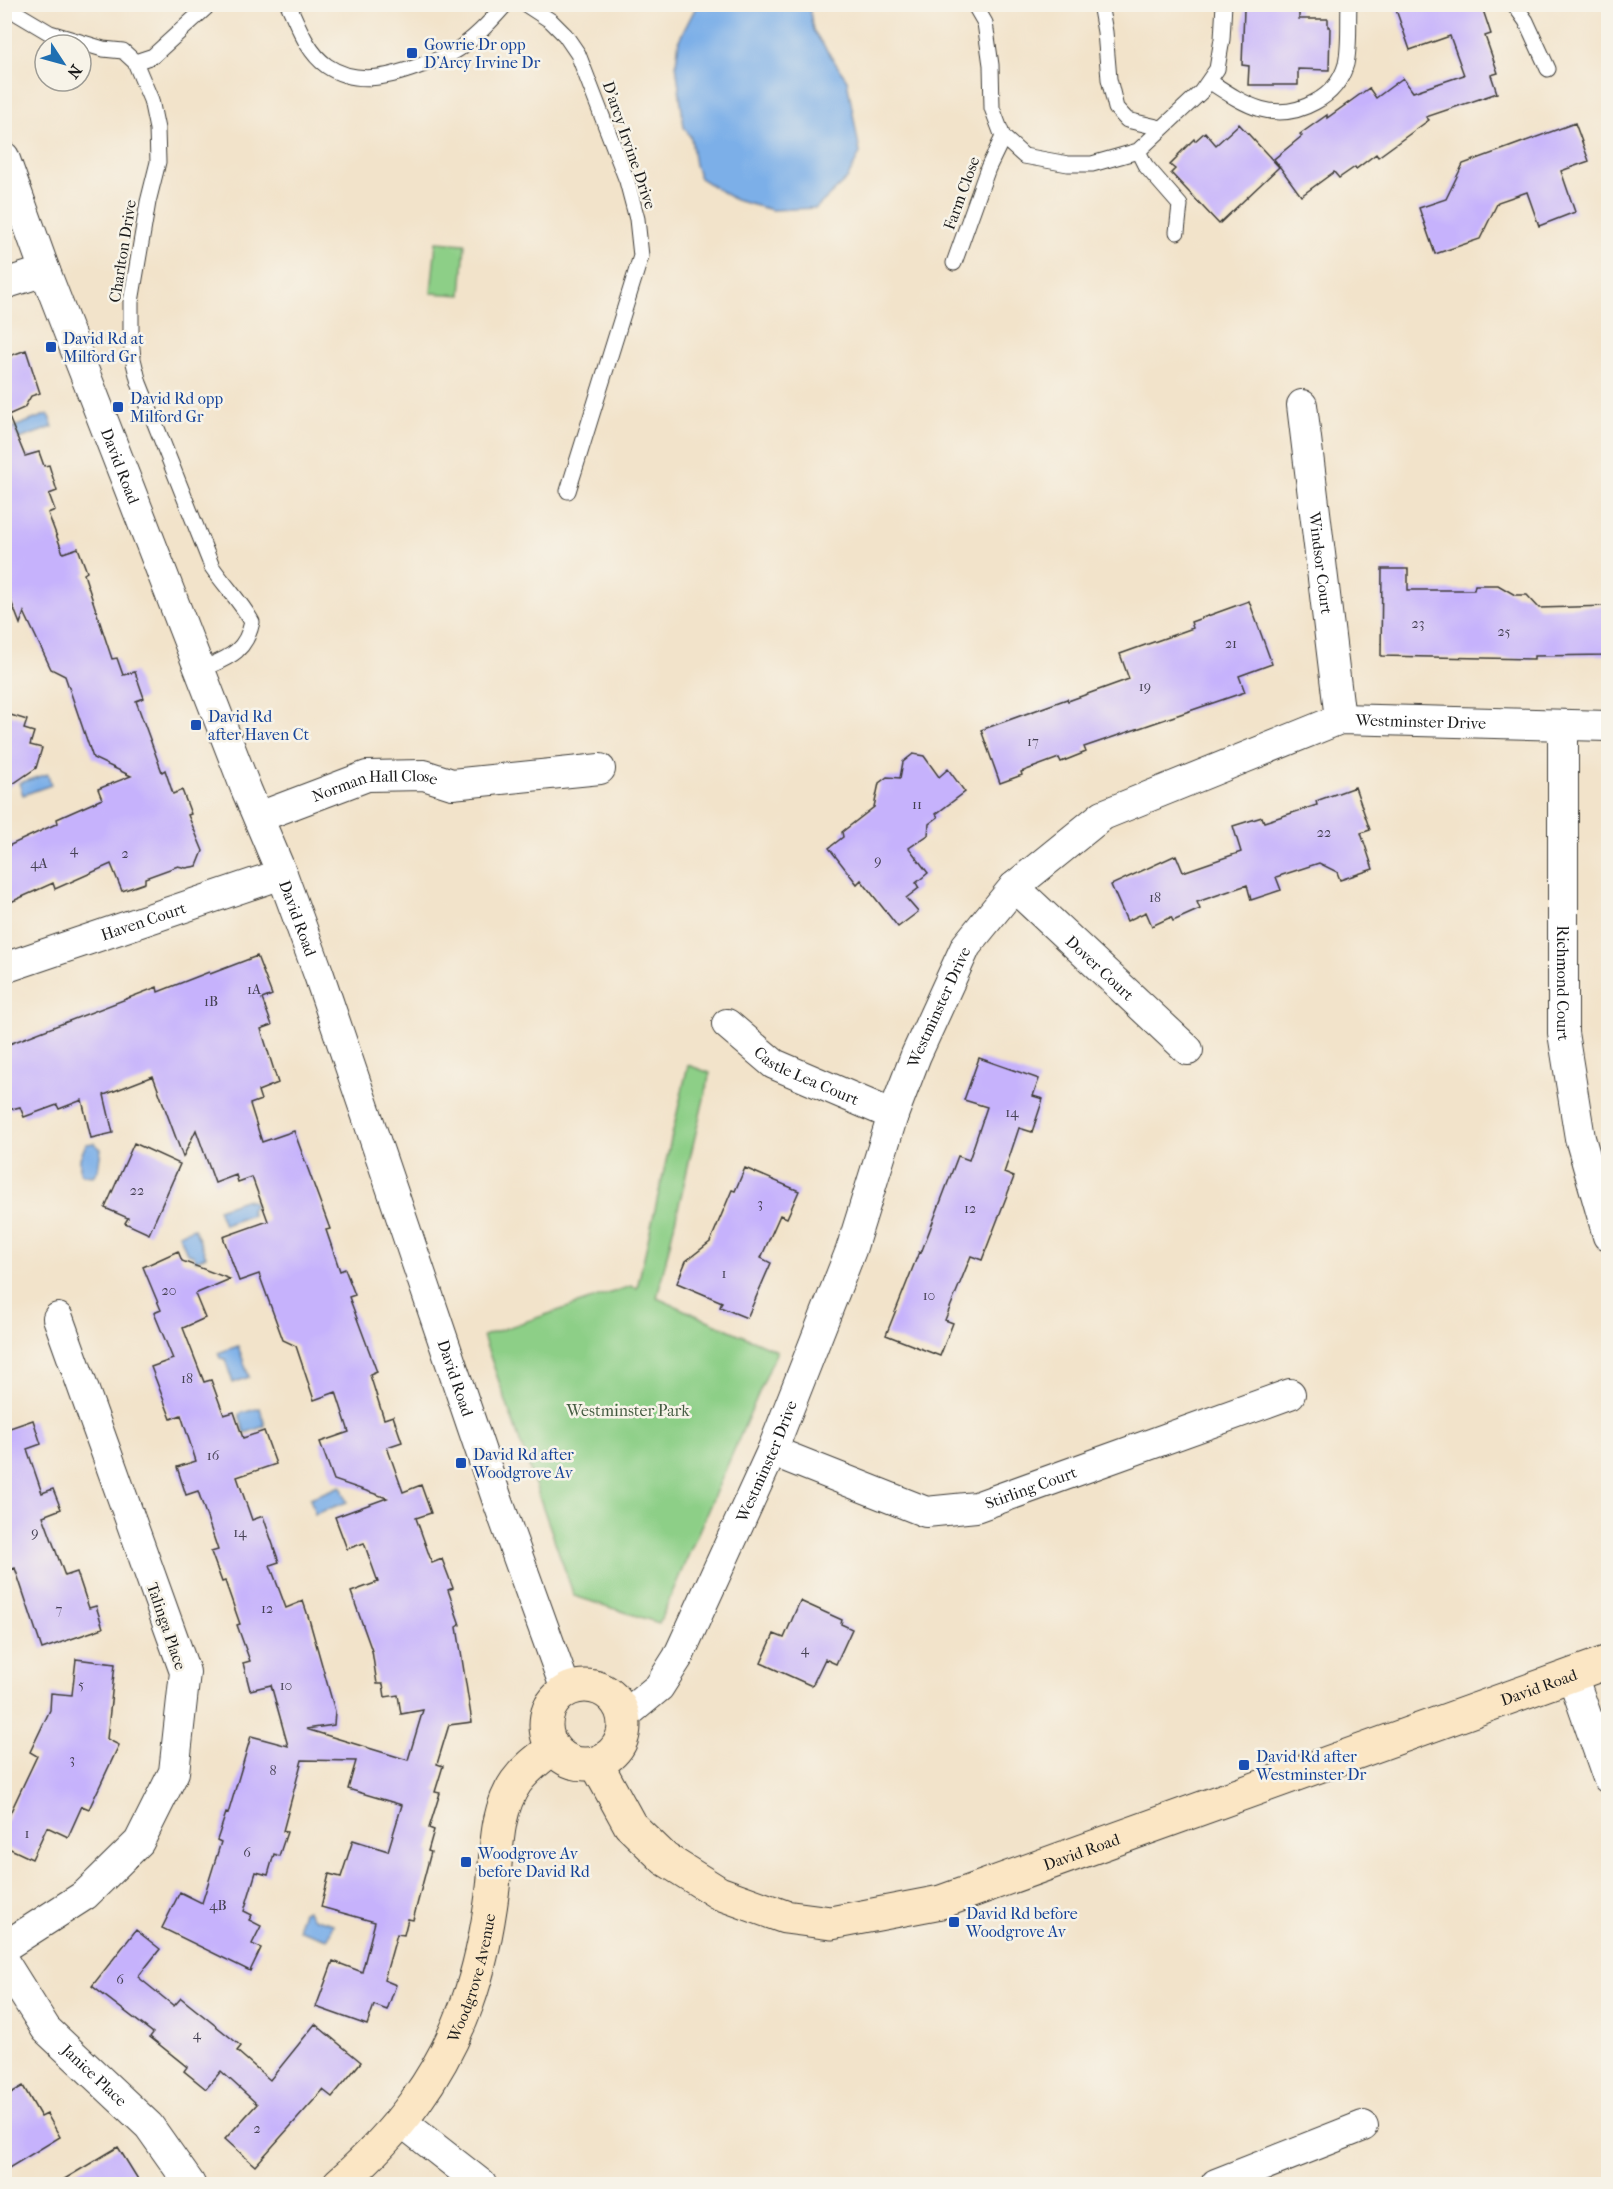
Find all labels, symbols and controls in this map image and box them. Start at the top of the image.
north arrow [33,33,93,93]
place label: Gowrie Dr opp D'Arcy Irvine Dr [424,35,541,72]
marker: Gowrie Dr opp D'Arcy Irvine Dr [405,46,419,60]
text: N [63,61,86,83]
street label: D'arcy Irvine Drive [599,79,660,212]
street label: Farm Close [939,154,983,232]
street label: Charlton Drive [105,198,140,304]
place label: David Rd at Milford Gr [63,329,144,366]
marker: David Rd at Milford Gr [44,340,58,354]
place label: David Rd opp Milford Gr [130,389,224,426]
marker: David Rd opp Milford Gr [111,400,125,414]
street label: David Road [97,425,143,507]
street label: Windsor Court [1305,510,1336,615]
house number: 23 [1412,615,1424,632]
house number: 25 [1497,623,1511,640]
house number: 21 [1225,635,1237,652]
house number: 19 [1139,678,1151,695]
place label: David Rd after Haven Ct [208,707,309,744]
street label: Westminster Drive [1354,710,1486,733]
marker: David Rd after Haven Ct [189,718,203,732]
house number: 17 [1027,733,1039,750]
street label: Norman Hall Close [309,766,440,806]
house number: 11 [912,796,922,813]
house number: 22 [1317,824,1331,841]
house number: 4 [70,841,79,858]
house number: 2 [121,845,129,862]
house number: 9 [874,852,882,869]
house number: 4A [30,855,49,872]
street label: David Road [275,877,320,959]
house number: 18 [1149,889,1161,906]
street label: Haven Court [98,898,189,945]
street label: Richmond Court [1553,925,1573,1042]
street label: Dover Court [1062,932,1138,1005]
street label: Westminster Drive [903,944,974,1071]
house number: 1A [247,981,262,998]
house number: 1B [204,993,218,1010]
street label: Castle Lea Court [750,1042,862,1109]
house number: 14 [1005,1104,1019,1121]
house number: 22 [130,1182,144,1199]
house number: 3 [757,1195,763,1212]
house number: 12 [964,1200,976,1217]
house number: 1 [722,1265,727,1282]
house number: 20 [162,1282,176,1299]
house number: 10 [923,1287,935,1304]
street label: David Road [434,1337,477,1419]
house number: 18 [181,1370,193,1387]
street label: Westminster Drive [732,1398,801,1526]
park label: Westminster Park [565,1401,690,1420]
place label: David Rd after Woodgrove Av [472,1445,574,1482]
house number: 16 [207,1447,220,1464]
marker: David Rd after Woodgrove Av [454,1456,468,1470]
street label: Stirling Court [982,1462,1080,1513]
house number: 9 [31,1524,39,1541]
house number: 14 [233,1524,247,1541]
street label: Talinga Place [143,1580,190,1672]
house number: 12 [261,1600,273,1617]
house number: 7 [56,1601,63,1618]
house number: 4 [801,1641,810,1658]
street label: David Road [1498,1665,1580,1710]
house number: 5 [78,1676,84,1693]
house number: 10 [280,1677,292,1694]
place label: David Rd after Westminster Dr [1255,1747,1366,1784]
house number: 3 [69,1751,75,1768]
marker: David Rd after Westminster Dr [1237,1758,1251,1772]
house number: 8 [269,1762,277,1779]
house number: 1 [25,1825,30,1842]
street label: David Road [1041,1829,1122,1874]
house number: 6 [243,1844,251,1861]
place label: Woodgrove Av before David Rd [477,1844,590,1881]
marker: Woodgrove Av before David Rd [459,1855,473,1869]
house number: 4B [209,1897,227,1914]
place label: David Rd before Woodgrove Av [965,1904,1078,1941]
street label: Woodgrove Avenue [443,1912,499,2046]
marker: David Rd before Woodgrove Av [947,1915,961,1929]
house number: 6 [116,1971,124,1988]
house number: 4 [193,2026,202,2043]
street label: Janice Place [57,2039,131,2110]
house number: 2 [253,2120,261,2137]

